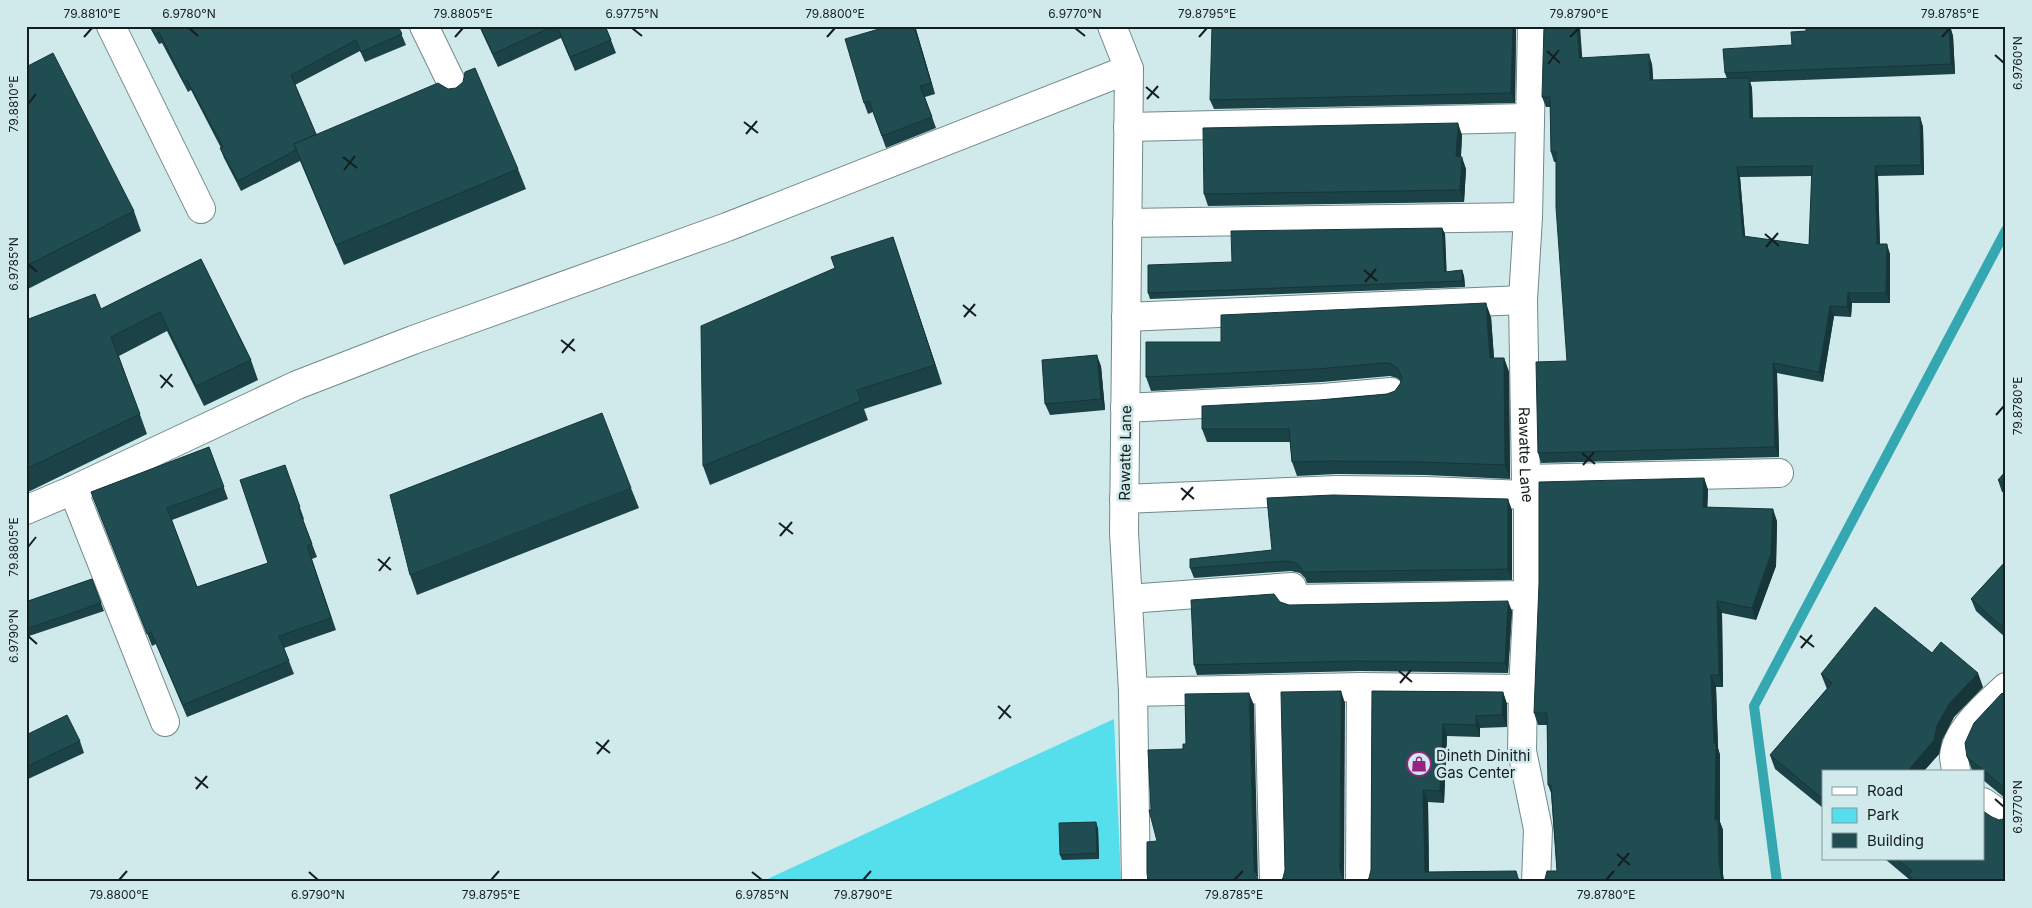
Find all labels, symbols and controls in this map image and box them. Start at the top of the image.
text: 79.8810°E [64,6,120,21]
text: 6.9780°N [162,6,216,21]
text: 79.8805°E [433,6,493,21]
text: 6.9775°N [605,6,659,21]
text: 79.8800°E [805,6,865,21]
text: 6.9770°N [1048,6,1102,21]
text: 79.8795°E [1178,6,1236,21]
text: 79.8790°E [1550,6,1608,21]
text: 79.8785°E [1921,6,1979,21]
text: 6.9760°N [2010,36,2025,90]
text: 79.8810°E [6,76,21,132]
text: 6.9785°N [6,237,21,291]
text: 79.8780°E [2010,377,2025,435]
street label: Rawatte Lane [1115,405,1135,501]
street label: Rawatte Lane [1515,407,1538,502]
text: 79.8805°E [6,517,21,577]
text: 6.9790°N [6,609,21,663]
place label: Dineth Dinithi Gas Center [1436,746,1530,782]
shop icon: Dineth Dinithi Gas Center [1406,751,1432,777]
legend [1822,770,1984,860]
text: 6.9770°N [2010,780,2025,834]
text: Road [1867,781,1903,800]
text: Park [1867,805,1900,824]
text: Building [1867,831,1924,850]
text: 79.8800°E [89,887,149,902]
text: 6.9790°N [291,887,345,902]
text: 79.8795°E [462,887,520,902]
text: 6.9785°N [735,887,789,902]
text: 79.8790°E [834,887,892,902]
text: 79.8785°E [1205,887,1263,902]
text: 79.8780°E [1577,887,1635,902]

